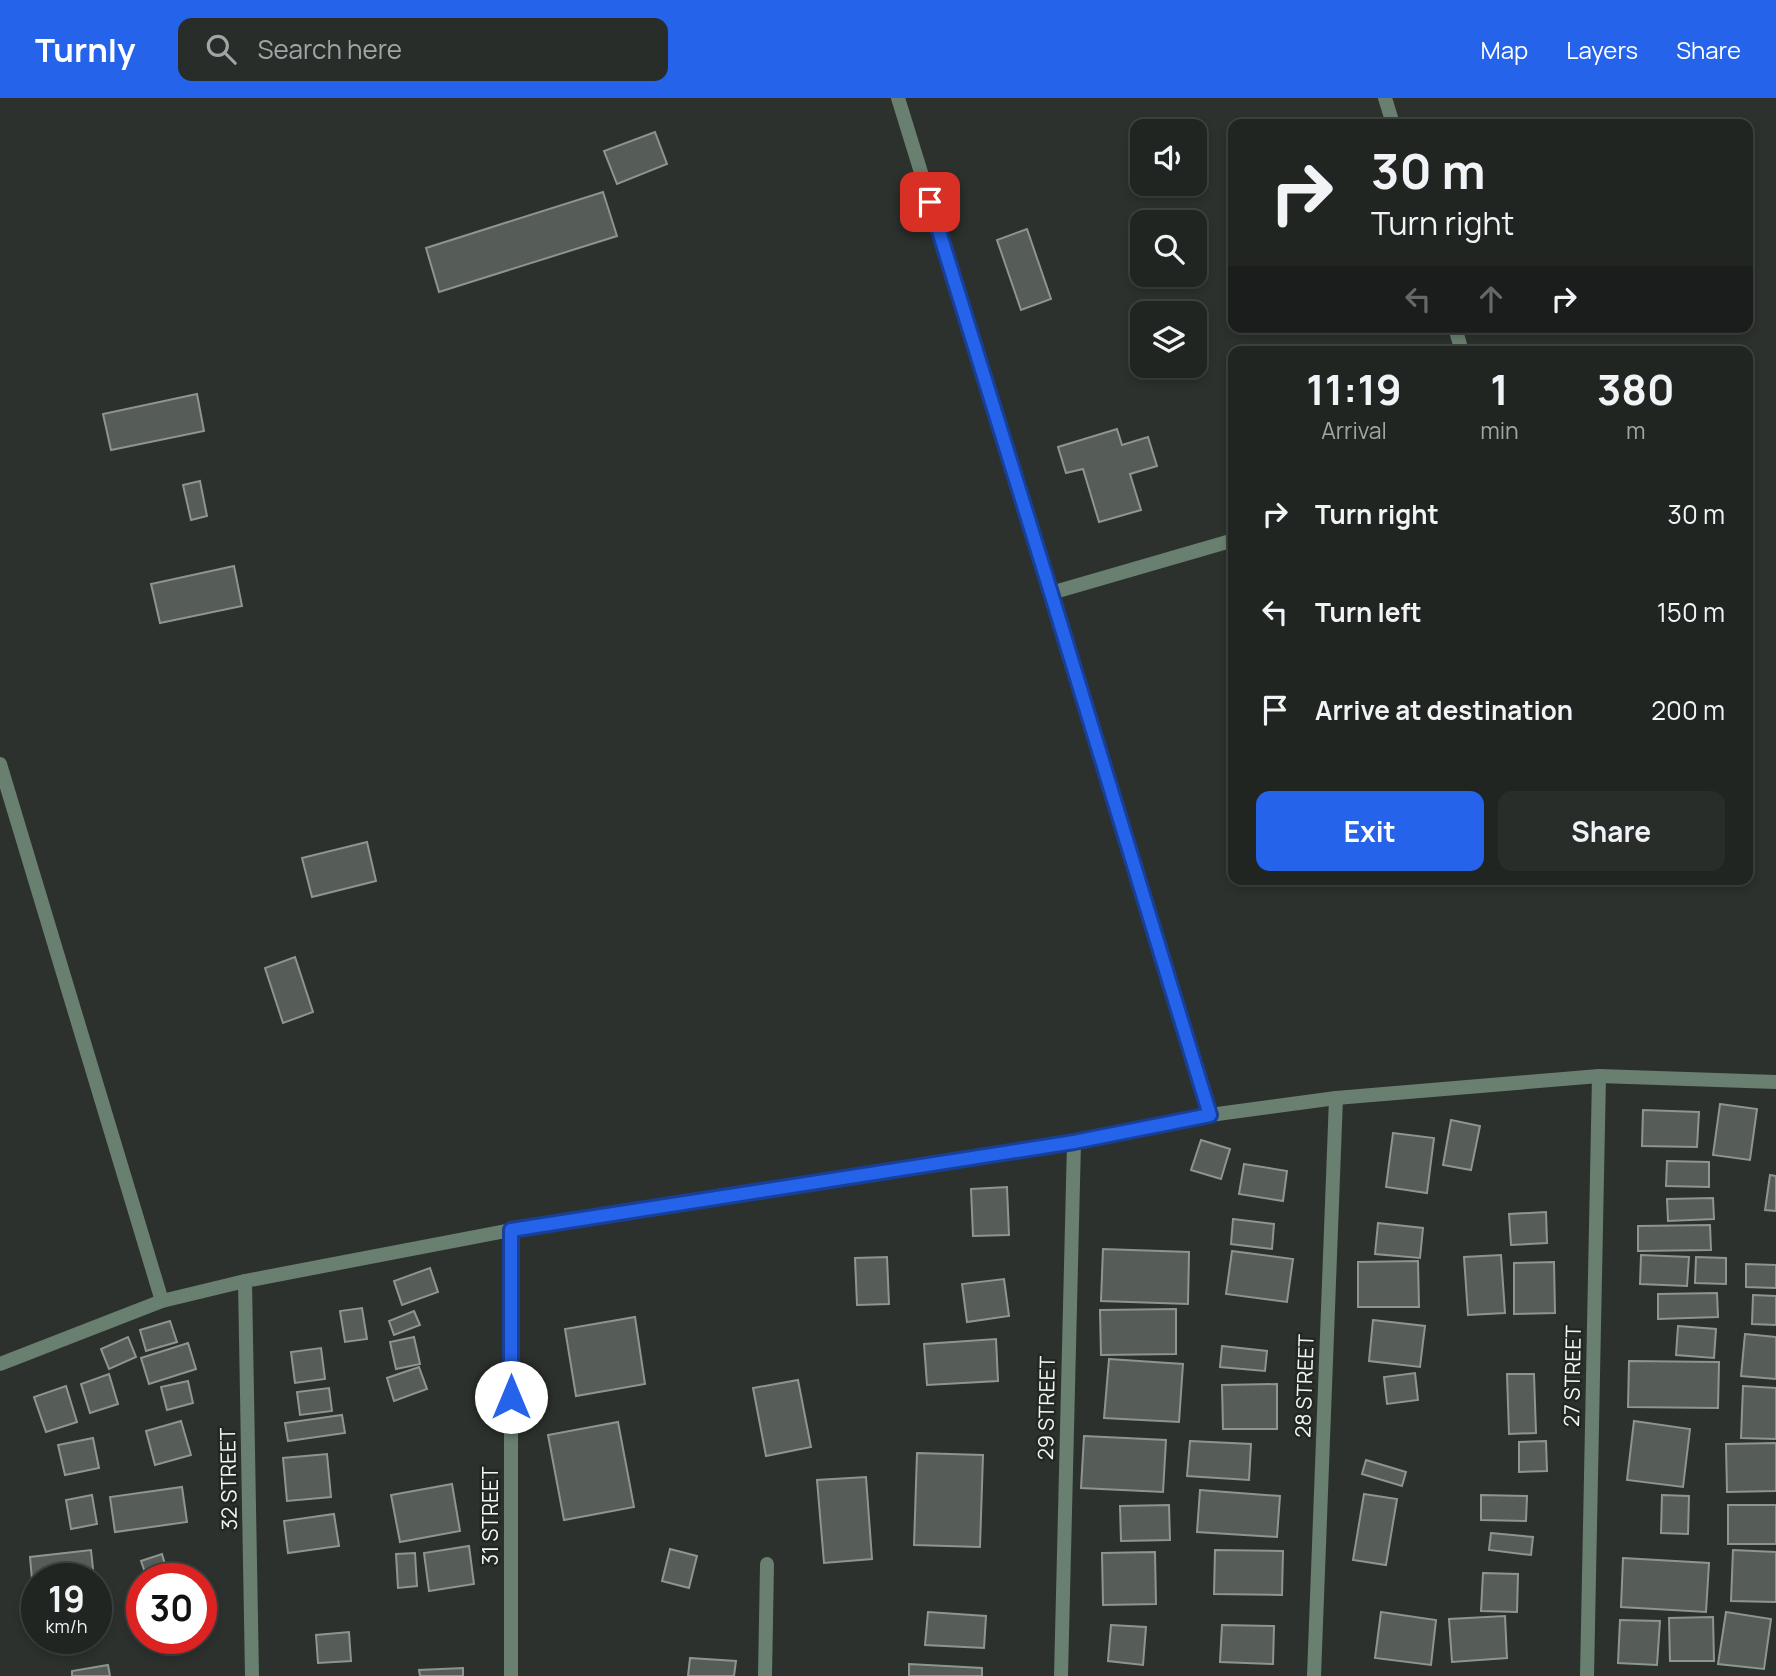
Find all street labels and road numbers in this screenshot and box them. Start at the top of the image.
street label: 27 STREET [1557,1324,1587,1427]
street label: 28 STREET [1288,1333,1320,1438]
street label: 29 STREET [1031,1355,1061,1460]
street label: 32 STREET [213,1427,243,1531]
street label: 31 STREET [476,1466,504,1566]

